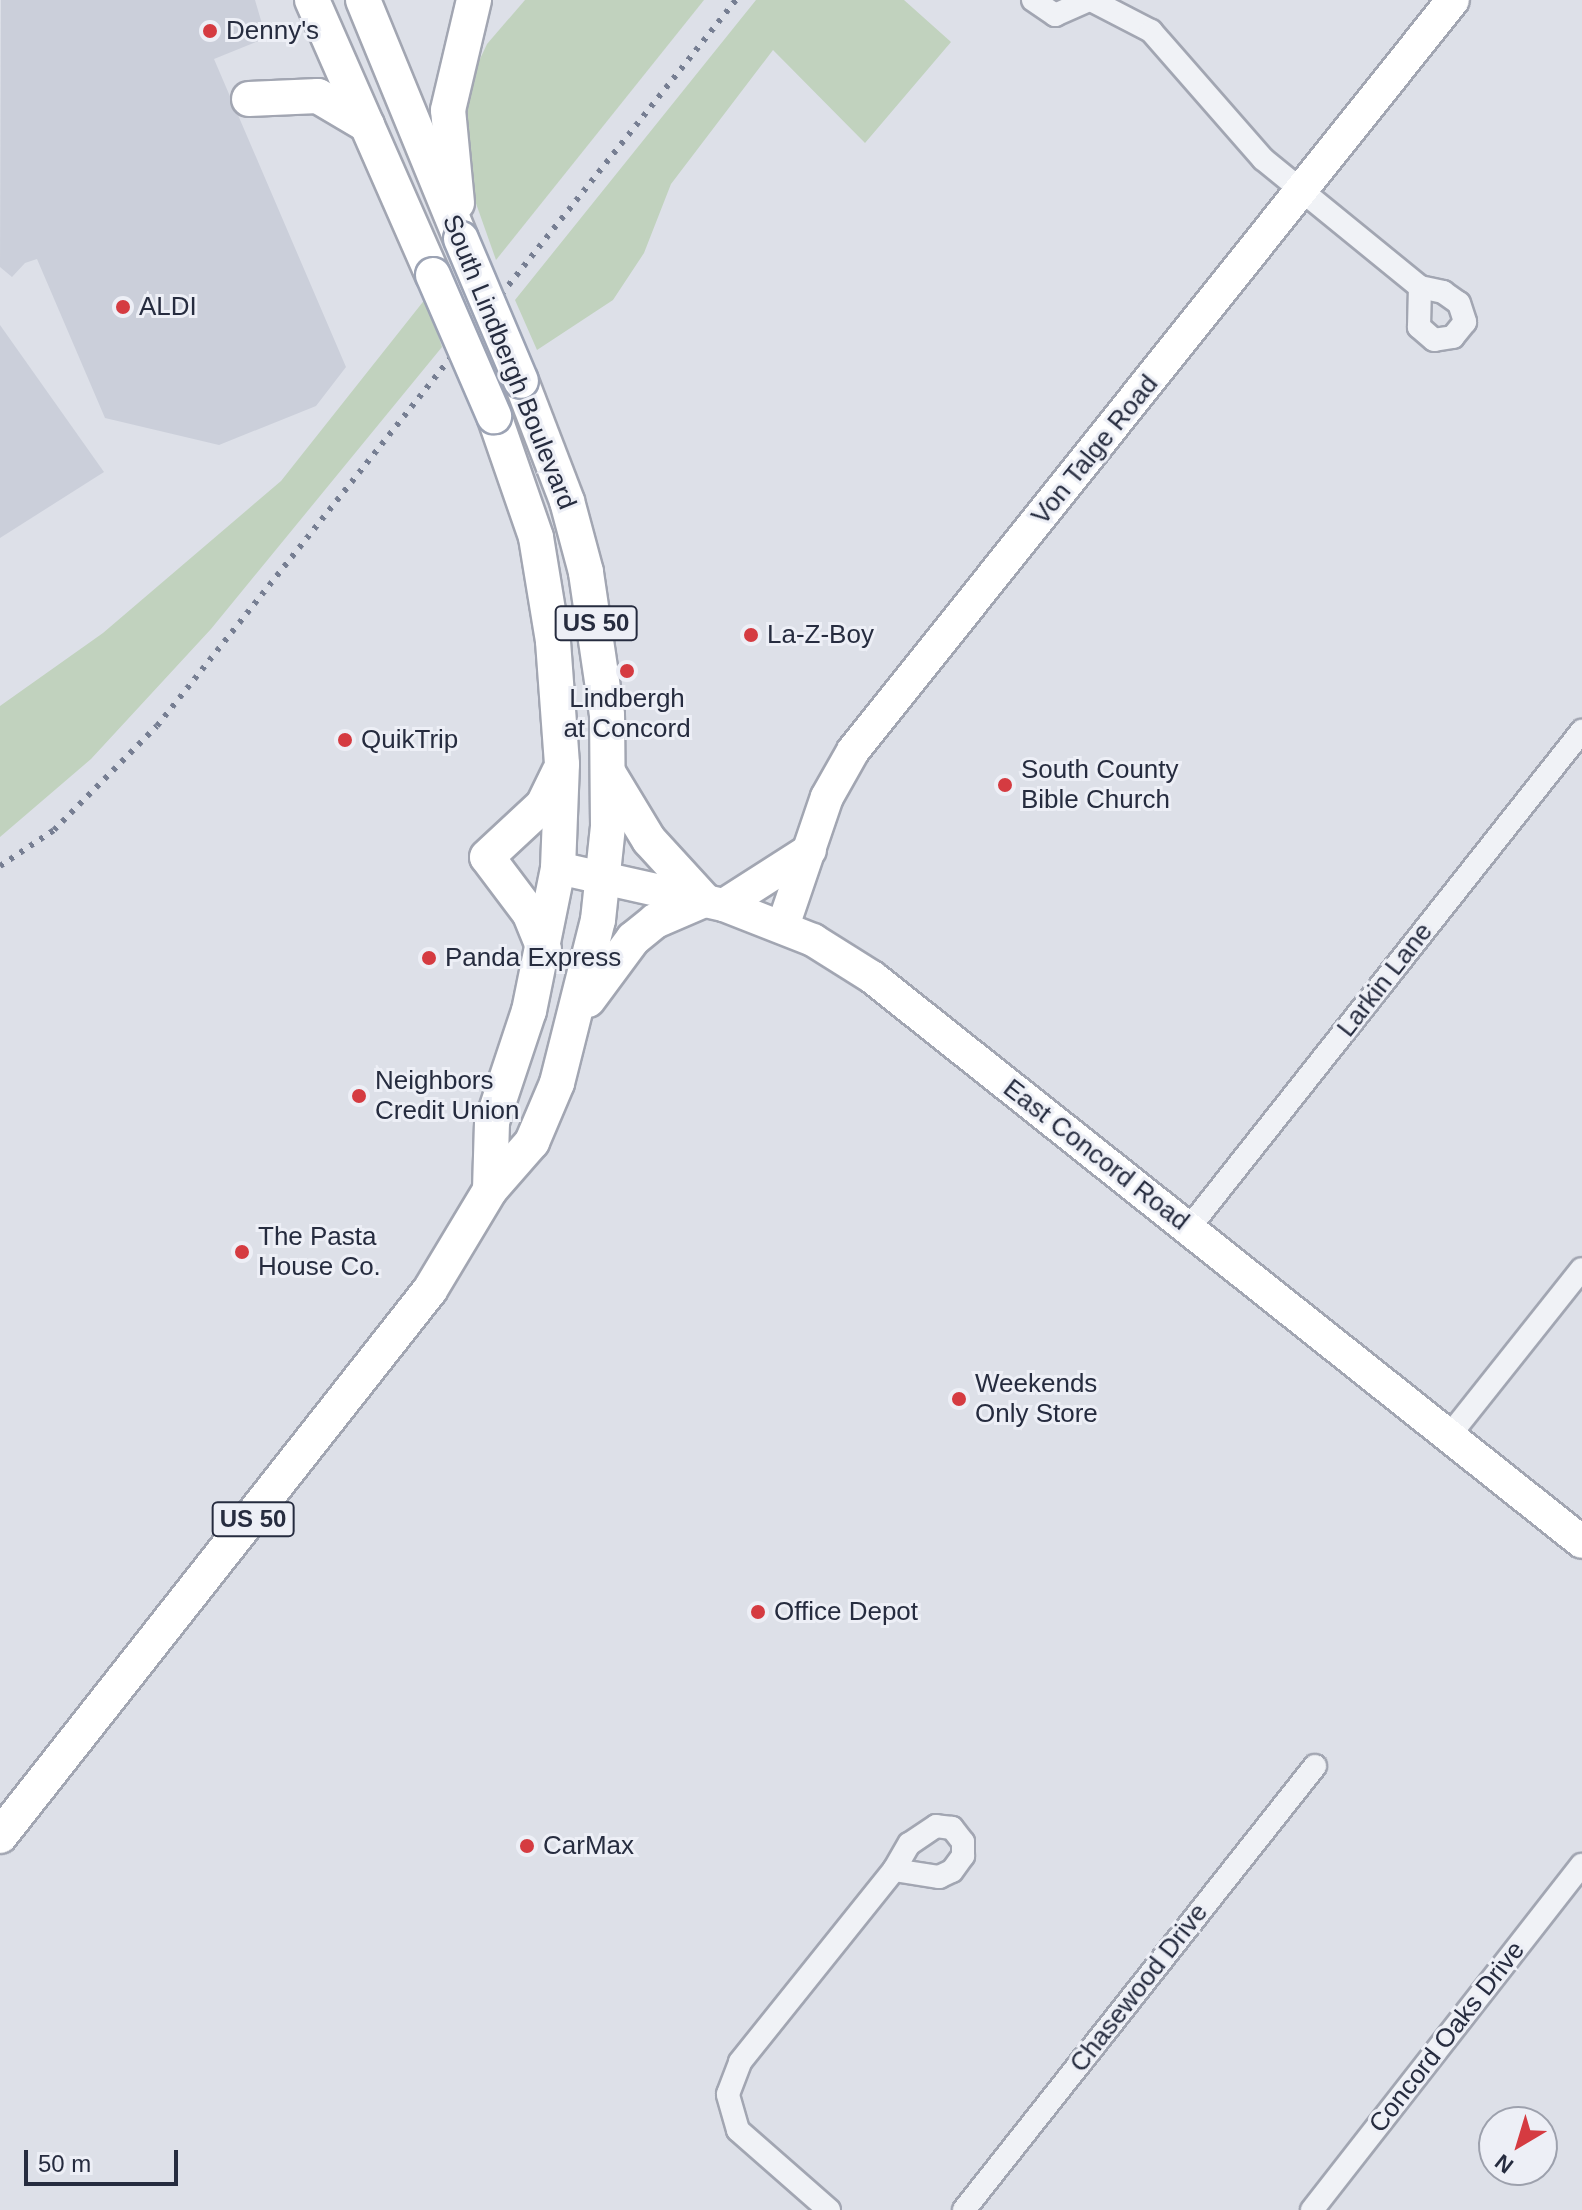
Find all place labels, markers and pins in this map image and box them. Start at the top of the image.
place label: Denny's [226,15,319,47]
marker: Denny's [201,22,219,40]
place label: ALDI [139,291,197,323]
marker: ALDI [114,298,132,316]
place label: La-Z-Boy [767,619,874,651]
marker: La-Z-Boy [742,626,760,644]
marker: Lindbergh at Concord [618,662,636,680]
place label: Lindbergh at Concord [563,683,691,744]
place label: QuikTrip [361,724,458,756]
marker: QuikTrip [336,731,354,749]
place label: South County Bible Church [1021,754,1179,816]
marker: South County Bible Church [996,776,1014,794]
place label: Panda Express [445,942,621,974]
marker: Panda Express [420,949,438,967]
place label: Neighbors Credit Union [375,1065,520,1126]
marker: Neighbors Credit Union [350,1087,368,1105]
place label: The Pasta House Co. [258,1221,381,1282]
marker: The Pasta House Co. [233,1243,251,1261]
place label: Weekends Only Store [975,1368,1098,1430]
marker: Weekends Only Store [950,1390,968,1408]
place label: Office Depot [774,1596,918,1628]
marker: Office Depot [749,1603,767,1621]
place label: CarMax [543,1830,634,1862]
marker: CarMax [518,1837,536,1855]

